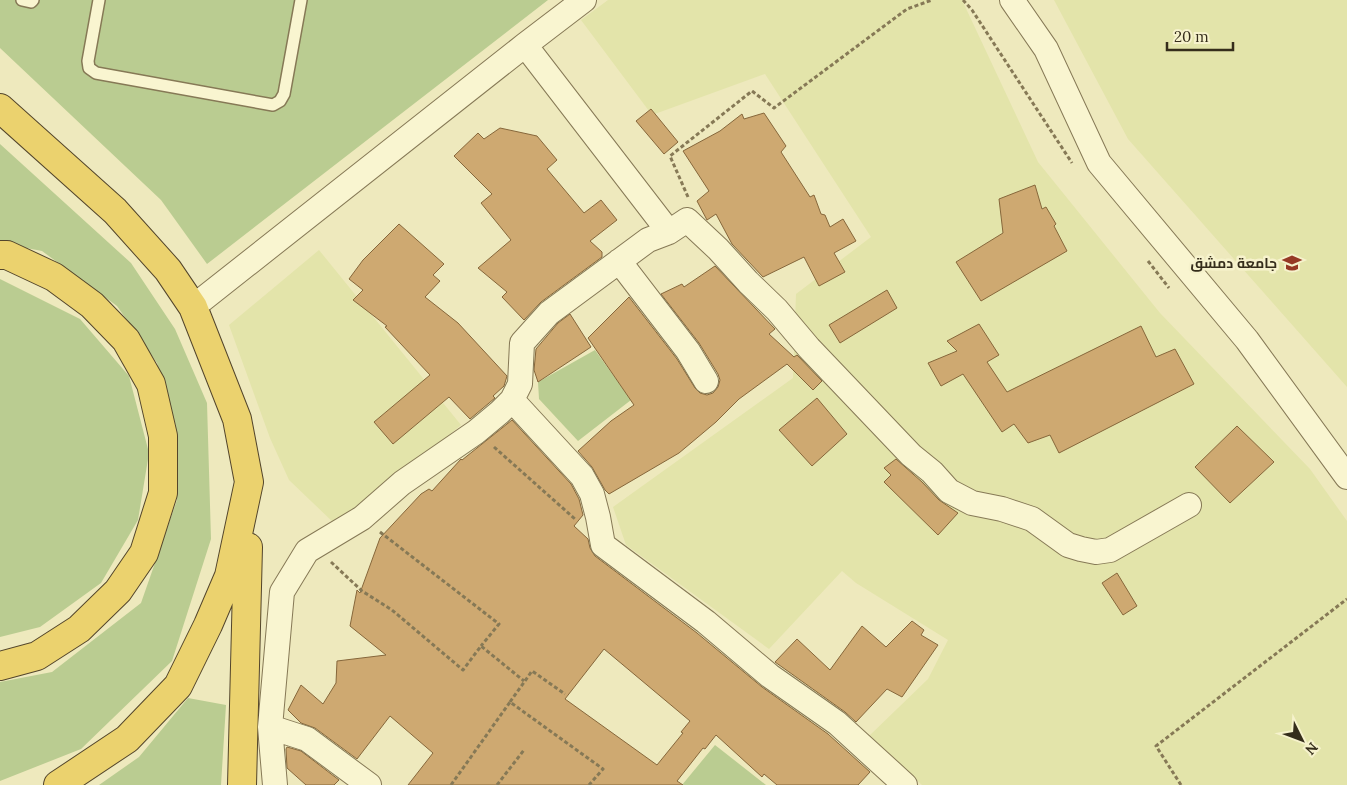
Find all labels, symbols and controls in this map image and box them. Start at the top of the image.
scale bar [1167,20,1233,52]
text: 20 m [1174,27,1209,46]
school or university icon: جامعة دمشق [1281,252,1303,274]
place label: جامعة دمشق [1191,254,1277,272]
north arrow [1277,715,1327,765]
text: N [1301,739,1322,759]

